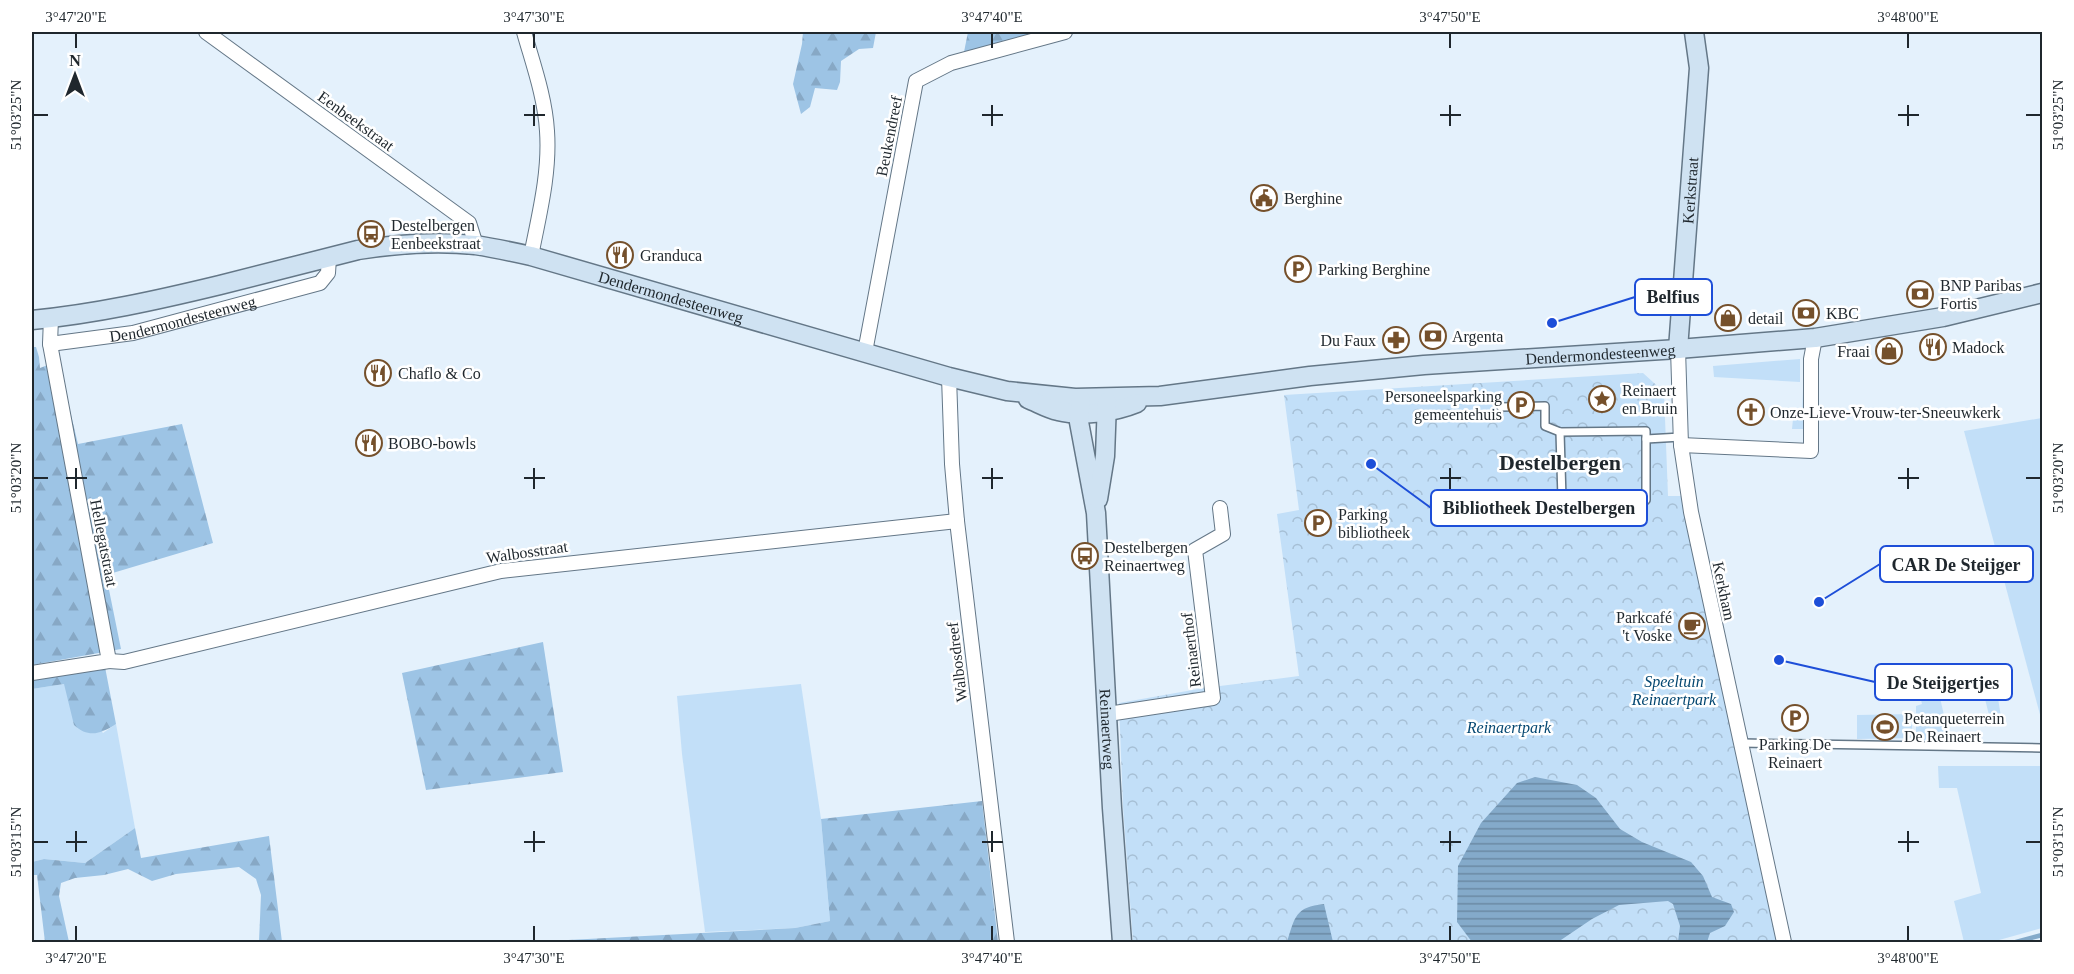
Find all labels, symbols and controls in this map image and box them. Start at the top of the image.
text: 3°47'20"E [45,9,107,25]
text: 3°47'30"E [503,9,565,25]
text: 3°47'40"E [961,9,1023,25]
text: 3°47'50"E [1419,9,1481,25]
text: 3°48'00"E [1877,9,1939,25]
north arrow [45,45,105,105]
text: N [69,52,81,69]
text: 51°03'25"N [8,80,24,150]
text: 51°03'25"N [2050,80,2066,150]
street label: Eenbeekstraat [315,88,398,155]
street label: Beukendreef [873,94,905,178]
street label: Kerkstraat [1679,156,1701,224]
public building icon: Berghine [1249,183,1279,213]
place label: Berghine [1284,190,1342,208]
place label: Destelbergen Eenbeekstraat [391,217,481,252]
bus stop icon: Destelbergen Eenbeekstraat [356,219,386,249]
restaurant icon: Granduca [605,240,635,270]
place label: Granduca [640,247,702,264]
parking icon: Parking Berghine [1283,254,1313,284]
place label: Parking Berghine [1318,261,1430,279]
street label: Dendermondesteenweg [596,267,746,327]
place label: BNP Paribas Fortis [1940,277,2022,312]
callout: Belfius [1635,279,1712,315]
bank icon: BNP Paribas Fortis [1905,279,1935,309]
text: Belfius [1646,287,1700,307]
street label: Dendermondesteenweg [108,292,258,345]
bank icon: KBC [1791,298,1821,328]
shop icon: detail [1713,303,1743,333]
place label: KBC [1826,305,1859,322]
place label: detail [1748,310,1784,327]
bank icon: Argenta [1418,321,1448,351]
pharmacy icon: Du Faux [1381,325,1411,355]
place label: Argenta [1452,328,1503,346]
place label: Du Faux [1320,332,1376,349]
restaurant icon: Madock [1918,332,1948,362]
shop icon: Fraai [1874,336,1904,366]
place label: Madock [1952,339,2004,356]
street label: Dendermondesteenweg [1525,341,1676,367]
place label: Fraai [1837,343,1871,360]
restaurant icon: Chaflo & Co [363,358,393,388]
place label: Chaflo & Co [398,365,481,382]
place label: Reinaert en Bruin [1622,382,1678,417]
place icon: Reinaert en Bruin [1587,384,1617,414]
place label: Personeelsparking gemeentehuis [1385,388,1502,424]
parking icon: Personeelsparking gemeentehuis [1506,390,1536,420]
church icon: Onze-Lieve-Vrouw-ter-Sneeuwkerk [1736,397,1766,427]
place label: Onze-Lieve-Vrouw-ter-Sneeuwkerk [1770,404,2001,421]
restaurant icon: BOBO-bowls [354,428,384,458]
place label: BOBO-bowls [388,435,476,452]
text: 51°03'20"N [8,443,24,513]
text: 51°03'20"N [2050,443,2066,513]
district label: Destelbergen [1499,450,1621,475]
callout: Bibliotheek Destelbergen [1431,490,1647,526]
street label: Hellegatstraat [86,498,121,589]
text: Bibliotheek Destelbergen [1443,498,1635,518]
place label: Parking bibliotheek [1338,506,1410,541]
parking icon: Parking bibliotheek [1303,508,1333,538]
street label: Walbosstraat [485,538,569,566]
place label: Destelbergen Reinaertweg [1104,539,1188,575]
bus stop icon: Destelbergen Reinaertweg [1070,541,1100,571]
callout: CAR De Steijger [1880,546,2033,582]
text: CAR De Steijger [1892,555,2020,575]
street label: Kerkham [1709,560,1739,622]
place label: Parkcafé 't Voske [1616,609,1672,644]
street label: Reinaerthof [1178,611,1204,689]
cafe icon: Parkcafé 't Voske [1677,611,1707,641]
street label: Walbosdreef [944,620,970,703]
callout: De Steijgertjes [1875,664,2012,700]
park label: Speeltuin Reinaertpark [1631,673,1717,709]
text: De Steijgertjes [1887,673,1999,693]
street label: Reinaertweg [1097,688,1118,770]
parking icon: Parking De Reinaert [1780,703,1810,733]
place label: Petanqueterrein De Reinaert [1904,710,2004,745]
sports icon: Petanqueterrein De Reinaert [1870,712,1900,742]
park label: Reinaertpark [1466,719,1552,737]
place label: Parking De Reinaert [1759,736,1831,771]
text: 51°03'15"N [8,807,24,877]
text: 51°03'15"N [2050,807,2066,877]
text: 3°47'20"E [45,950,107,966]
text: 3°47'30"E [503,950,565,966]
text: 3°47'40"E [961,950,1023,966]
text: 3°47'50"E [1419,950,1481,966]
text: 3°48'00"E [1877,950,1939,966]

